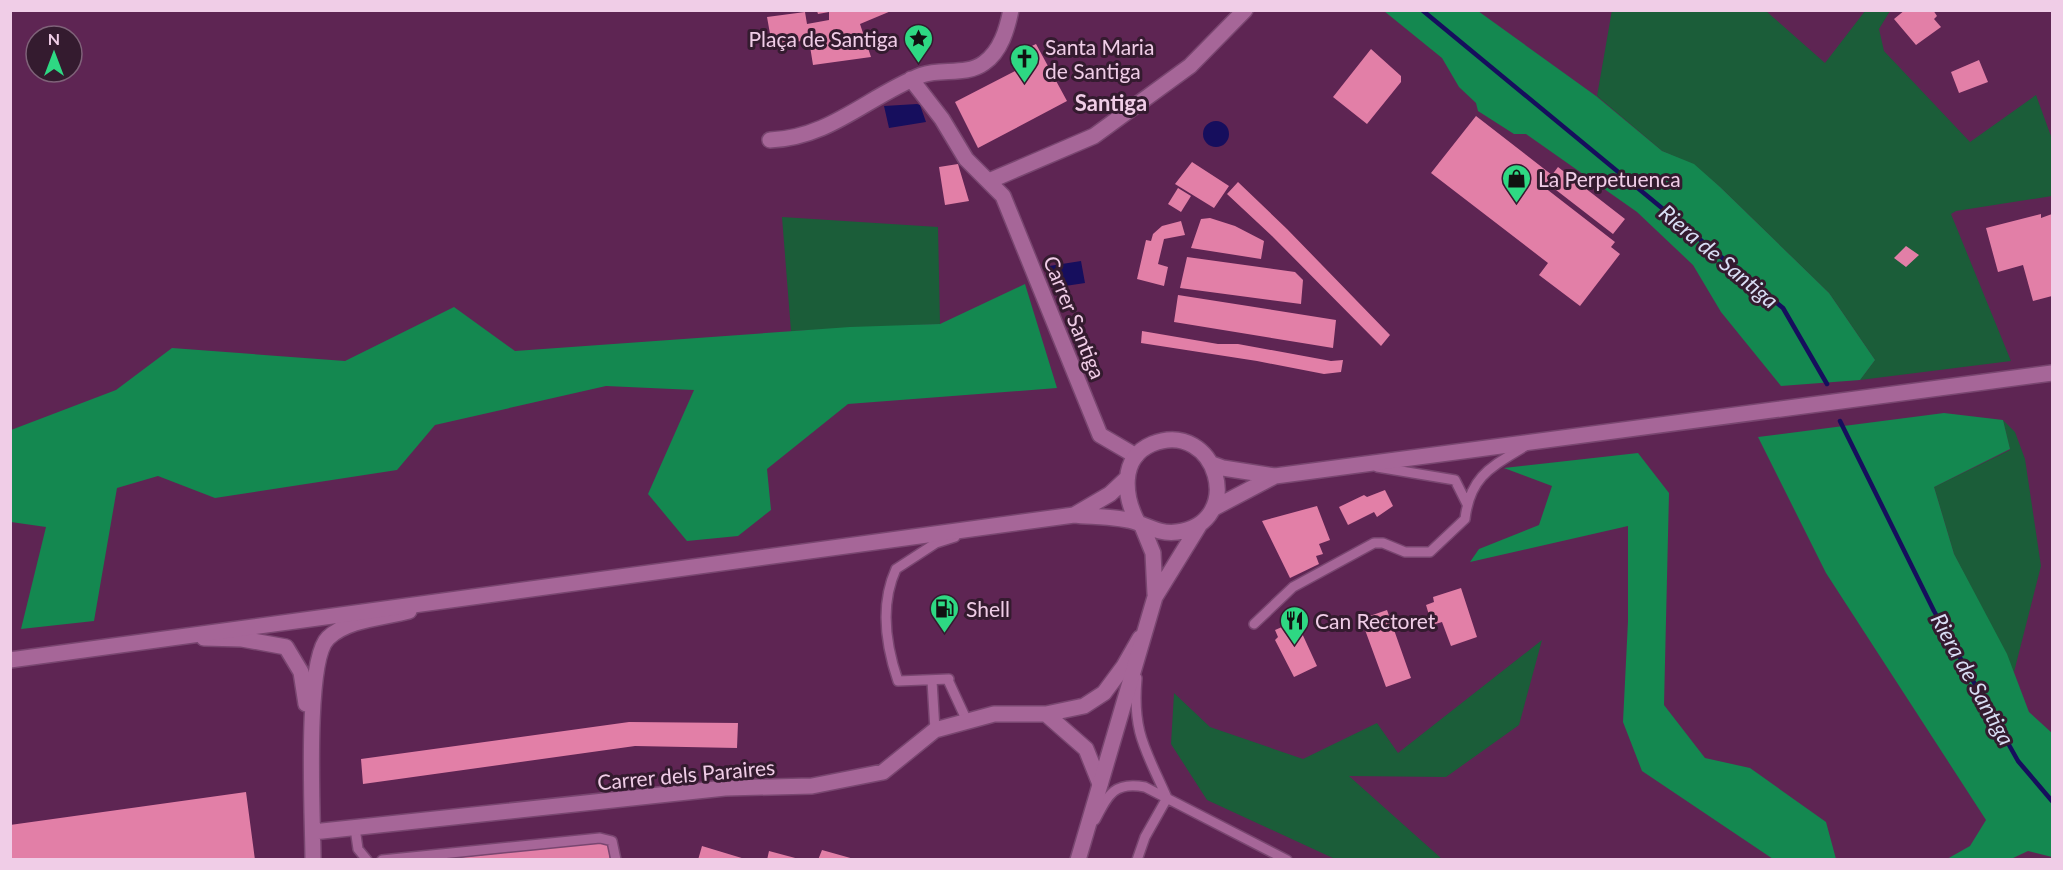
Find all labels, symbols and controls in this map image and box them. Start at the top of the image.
place icon: Plaça de Santiga [903,22,935,64]
north arrow [24,24,84,84]
place label: Plaça de Santiga [748,26,898,51]
text: N [48,29,60,48]
place label: Santa Maria de Santiga [1045,34,1154,83]
church icon: Santa Maria de Santiga [1008,42,1040,84]
district label: Santiga [1075,89,1147,116]
shop icon: La Perpetuenca [1501,162,1533,204]
place label: La Perpetuenca [1538,166,1681,191]
water label: Riera de Santiga [1654,198,1784,314]
street label: Carrer Santiga [1039,252,1111,382]
fuel station icon: Shell [929,592,961,634]
place label: Shell [966,596,1010,621]
restaurant icon: Can Rectoret [1278,604,1310,646]
place label: Can Rectoret [1315,608,1436,633]
water label: Riera de Santiga [1926,608,2020,750]
street label: Carrer dels Paraires [596,754,776,794]

